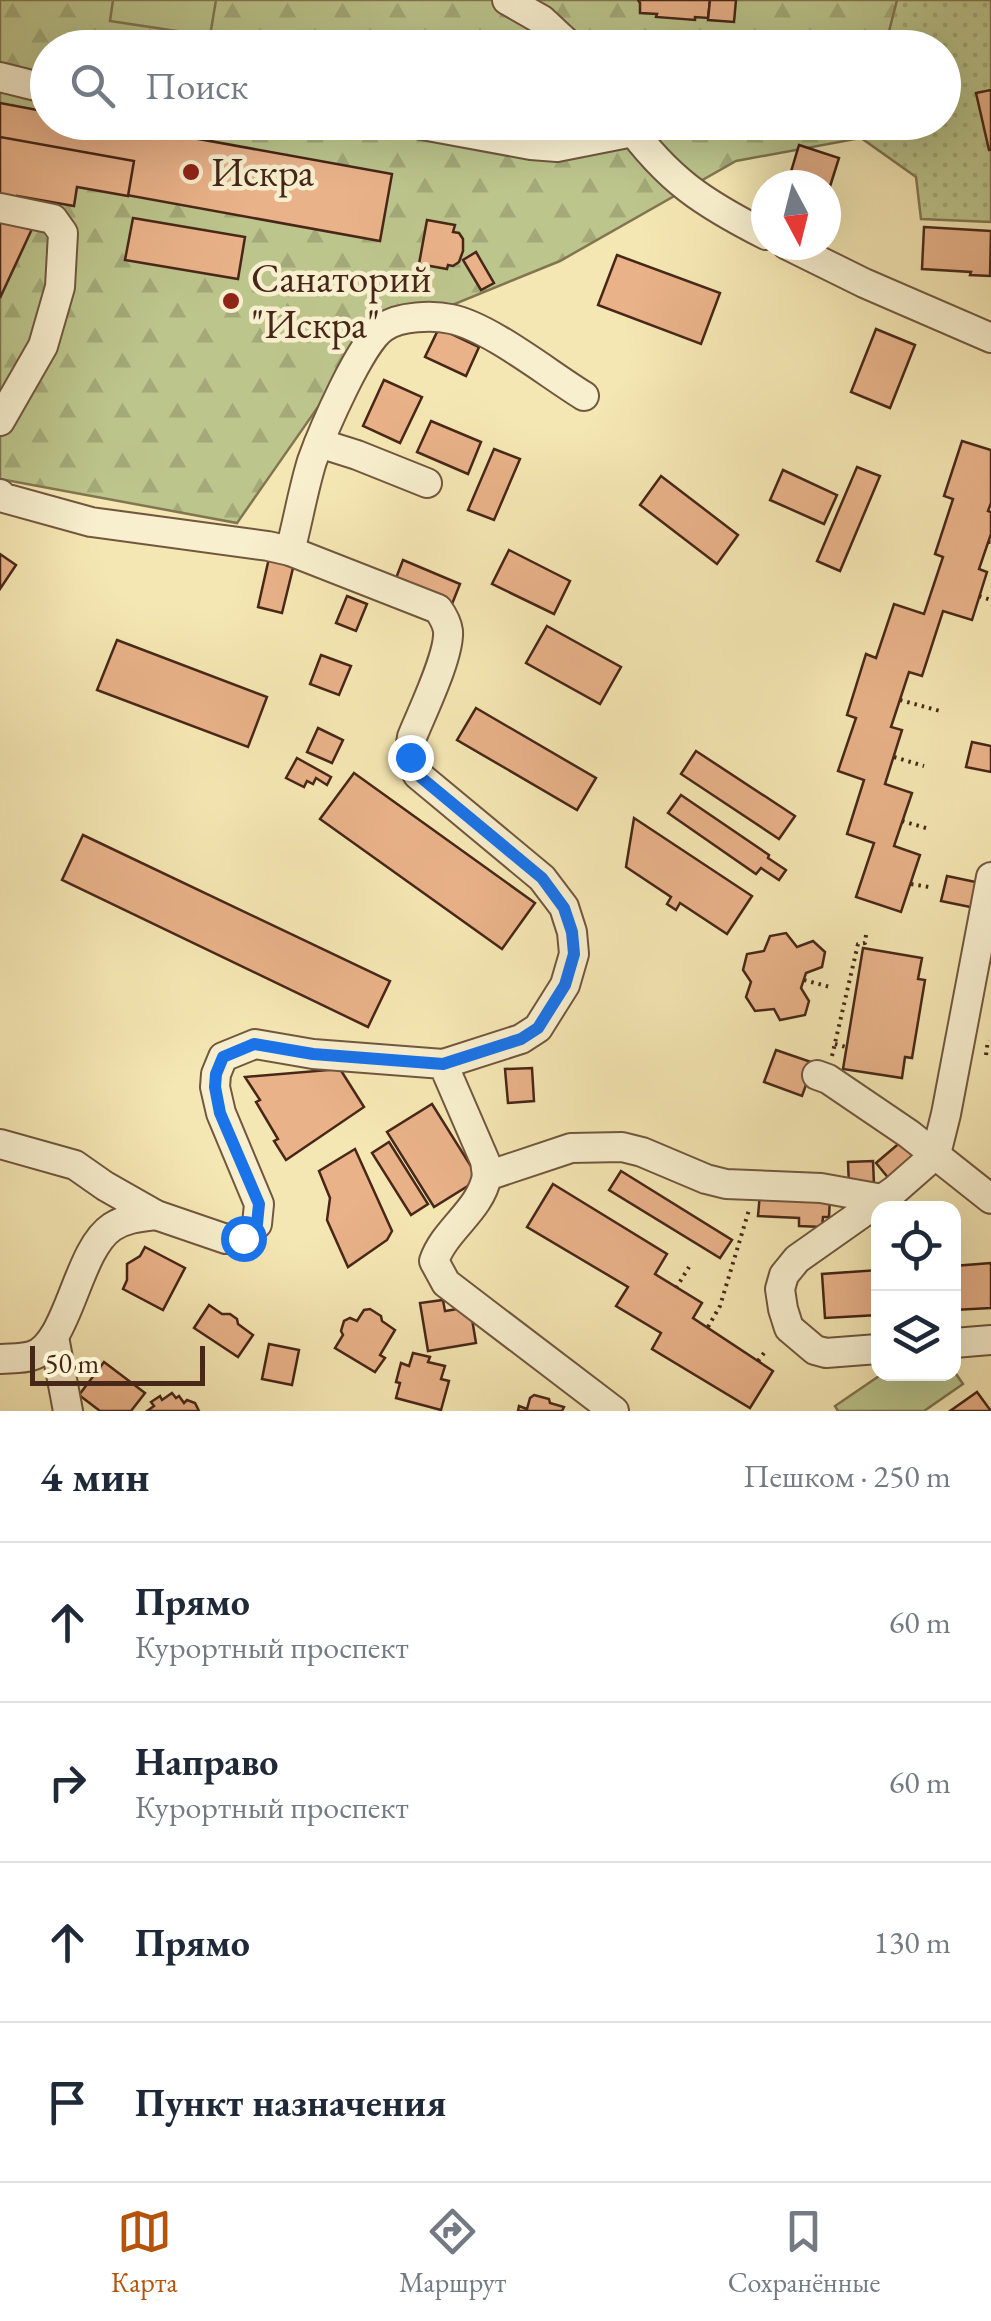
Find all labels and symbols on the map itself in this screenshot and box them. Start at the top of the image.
place label: Искра [211,146,314,198]
marker: Искра [180,161,202,183]
north arrow [751,170,841,260]
place label: Санаторий "Искра" [251,252,431,350]
marker: Санаторий "Искра" [220,290,242,312]
route end [388,735,434,781]
route start [221,1216,267,1262]
scale bar [30,1341,205,1386]

